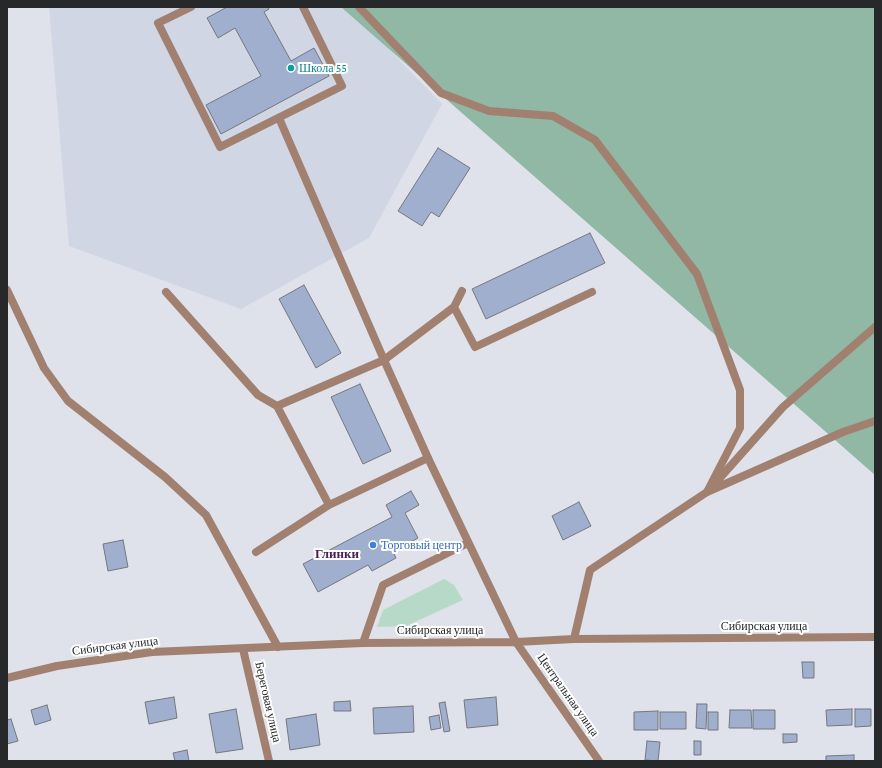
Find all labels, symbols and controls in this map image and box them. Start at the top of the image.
place label: Школа 55 [299,61,347,75]
marker: Школа 55 [286,63,296,73]
place label: Торговый центр [381,538,462,552]
marker: Торговый центр [368,540,378,550]
district label: Глинки [315,546,359,562]
street label: Сибирская улица [721,619,807,633]
street label: Сибирская улица [397,623,483,637]
street label: Сибирская улица [71,634,159,658]
street label: Центральная улица [534,651,602,739]
street label: Береговая улица [252,660,284,744]

